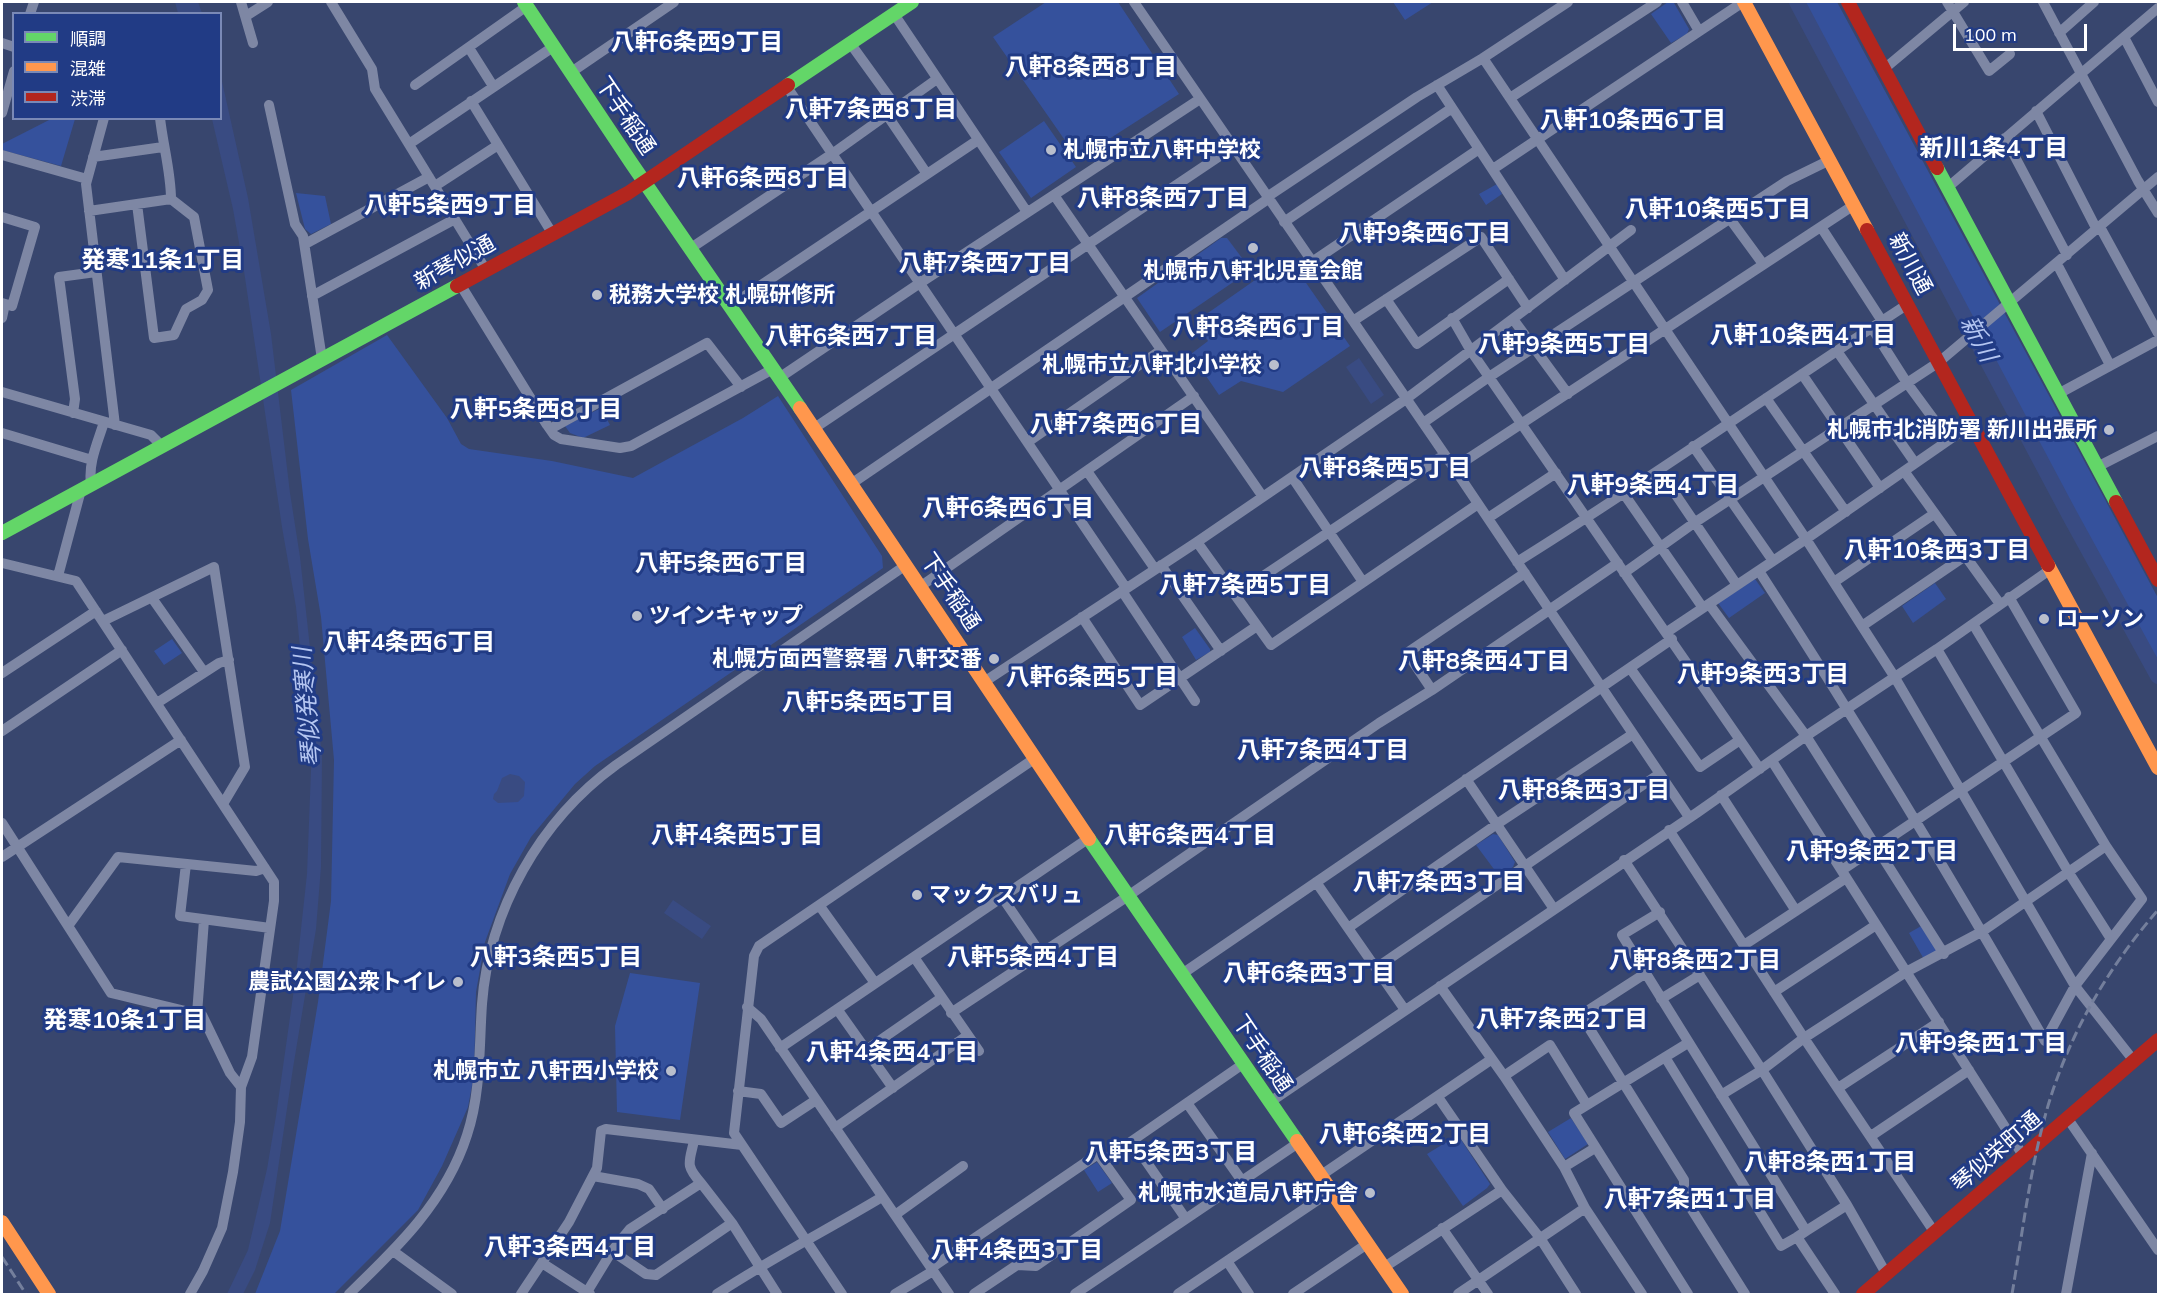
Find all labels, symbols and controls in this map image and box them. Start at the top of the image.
legend [12,12,222,120]
scale bar [1956,12,2090,50]
text: 100 m [1964,23,2017,46]
text: 順調 [70,27,106,50]
district label: 八軒6条西9丁目 [611,29,783,57]
district label: 八軒8条西8丁目 [1005,54,1177,82]
text: 混雑 [70,57,106,80]
street label: 下手稲通 [589,72,661,160]
text: 渋滞 [70,87,106,110]
district label: 八軒7条西8丁目 [785,96,957,124]
district label: 八軒10条西6丁目 [1539,107,1727,135]
district label: 新川1条4丁目 [1920,135,2068,163]
place label: 札幌市立八軒中学校 [1063,137,1261,163]
marker: 札幌市立八軒中学校 [1044,143,1058,157]
district label: 八軒6条西8丁目 [677,165,849,193]
district label: 八軒8条西7丁目 [1077,185,1249,213]
district label: 八軒5条西9丁目 [364,192,536,220]
district label: 八軒10条西5丁目 [1624,196,1812,224]
district label: 八軒9条西6丁目 [1339,220,1511,248]
street label: 新川通 [1883,229,1937,299]
street label: 新琴似通 [410,230,500,296]
marker: 札幌市八軒北児童会館 [1246,241,1260,255]
district label: 発寒11条1丁目 [81,247,245,275]
district label: 八軒7条西7丁目 [899,250,1071,278]
place label: 札幌市八軒北児童会館 [1143,258,1363,284]
place label: 税務大学校 札幌研修所 [609,282,835,308]
marker: 税務大学校 札幌研修所 [590,288,604,302]
water label: 新川 [1954,311,2002,367]
district label: 八軒8条西6丁目 [1172,314,1344,342]
district label: 八軒10条西4丁目 [1709,322,1897,350]
district label: 八軒6条西7丁目 [765,323,937,351]
district label: 八軒9条西5丁目 [1478,331,1650,359]
place label: 札幌市立八軒北小学校 [1042,352,1262,378]
marker: 札幌市立八軒北小学校 [1267,358,1281,372]
district label: 八軒5条西8丁目 [450,396,622,424]
district label: 八軒7条西6丁目 [1030,411,1202,439]
place label: 札幌市北消防署 新川出張所 [1827,417,2097,443]
marker: 札幌市北消防署 新川出張所 [2102,423,2116,437]
district label: 八軒8条西5丁目 [1299,455,1471,483]
district label: 八軒9条西4丁目 [1567,472,1739,500]
district label: 八軒6条西6丁目 [922,495,1094,523]
district label: 八軒10条西3丁目 [1843,537,2031,565]
street label: 下手稲通 [914,548,986,636]
district label: 八軒5条西6丁目 [635,550,807,578]
district label: 八軒7条西5丁目 [1159,572,1331,600]
place label: ツインキャップ [649,603,803,629]
place label: ローソン [2056,606,2144,632]
marker: ツインキャップ [630,609,644,623]
marker: ローソン [2037,612,2051,626]
district label: 八軒4条西6丁目 [323,629,495,657]
water label: 琴似発寒川 [288,646,328,768]
place label: 札幌方面西警察署 八軒交番 [712,646,982,672]
district label: 八軒8条西4丁目 [1398,648,1570,676]
marker: 札幌方面西警察署 八軒交番 [987,652,1001,666]
district label: 八軒9条西3丁目 [1677,661,1849,689]
district label: 八軒6条西5丁目 [1006,664,1178,692]
district label: 八軒5条西5丁目 [782,689,954,717]
district label: 八軒7条西4丁目 [1237,737,1409,765]
district label: 八軒8条西3丁目 [1498,777,1670,805]
district label: 八軒4条西5丁目 [651,822,823,850]
district label: 八軒6条西4丁目 [1104,822,1276,850]
district label: 八軒9条西2丁目 [1786,838,1958,866]
district label: 八軒7条西3丁目 [1353,869,1525,897]
place label: マックスバリュ [929,882,1083,908]
marker: マックスバリュ [910,888,924,902]
district label: 八軒3条西5丁目 [470,944,642,972]
district label: 八軒5条西4丁目 [947,944,1119,972]
district label: 八軒8条西2丁目 [1609,947,1781,975]
district label: 八軒6条西3丁目 [1223,960,1395,988]
place label: 農試公園公衆トイレ [248,969,446,995]
marker: 農試公園公衆トイレ [451,975,465,989]
district label: 八軒7条西2丁目 [1476,1006,1648,1034]
district label: 発寒10条1丁目 [43,1007,207,1035]
street label: 下手稲通 [1226,1010,1298,1098]
district label: 八軒9条西1丁目 [1895,1030,2067,1058]
district label: 八軒4条西4丁目 [806,1039,978,1067]
place label: 札幌市立 八軒西小学校 [433,1058,659,1084]
marker: 札幌市立 八軒西小学校 [664,1064,678,1078]
street label: 琴似栄町通 [1947,1106,2047,1198]
district label: 八軒6条西2丁目 [1319,1121,1491,1149]
district label: 八軒5条西3丁目 [1085,1139,1257,1167]
district label: 八軒8条西1丁目 [1744,1149,1916,1177]
place label: 札幌市水道局八軒庁舎 [1138,1180,1358,1206]
marker: 札幌市水道局八軒庁舎 [1363,1186,1377,1200]
district label: 八軒7条西1丁目 [1604,1186,1776,1214]
district label: 八軒3条西4丁目 [484,1234,656,1262]
district label: 八軒4条西3丁目 [931,1237,1103,1265]

